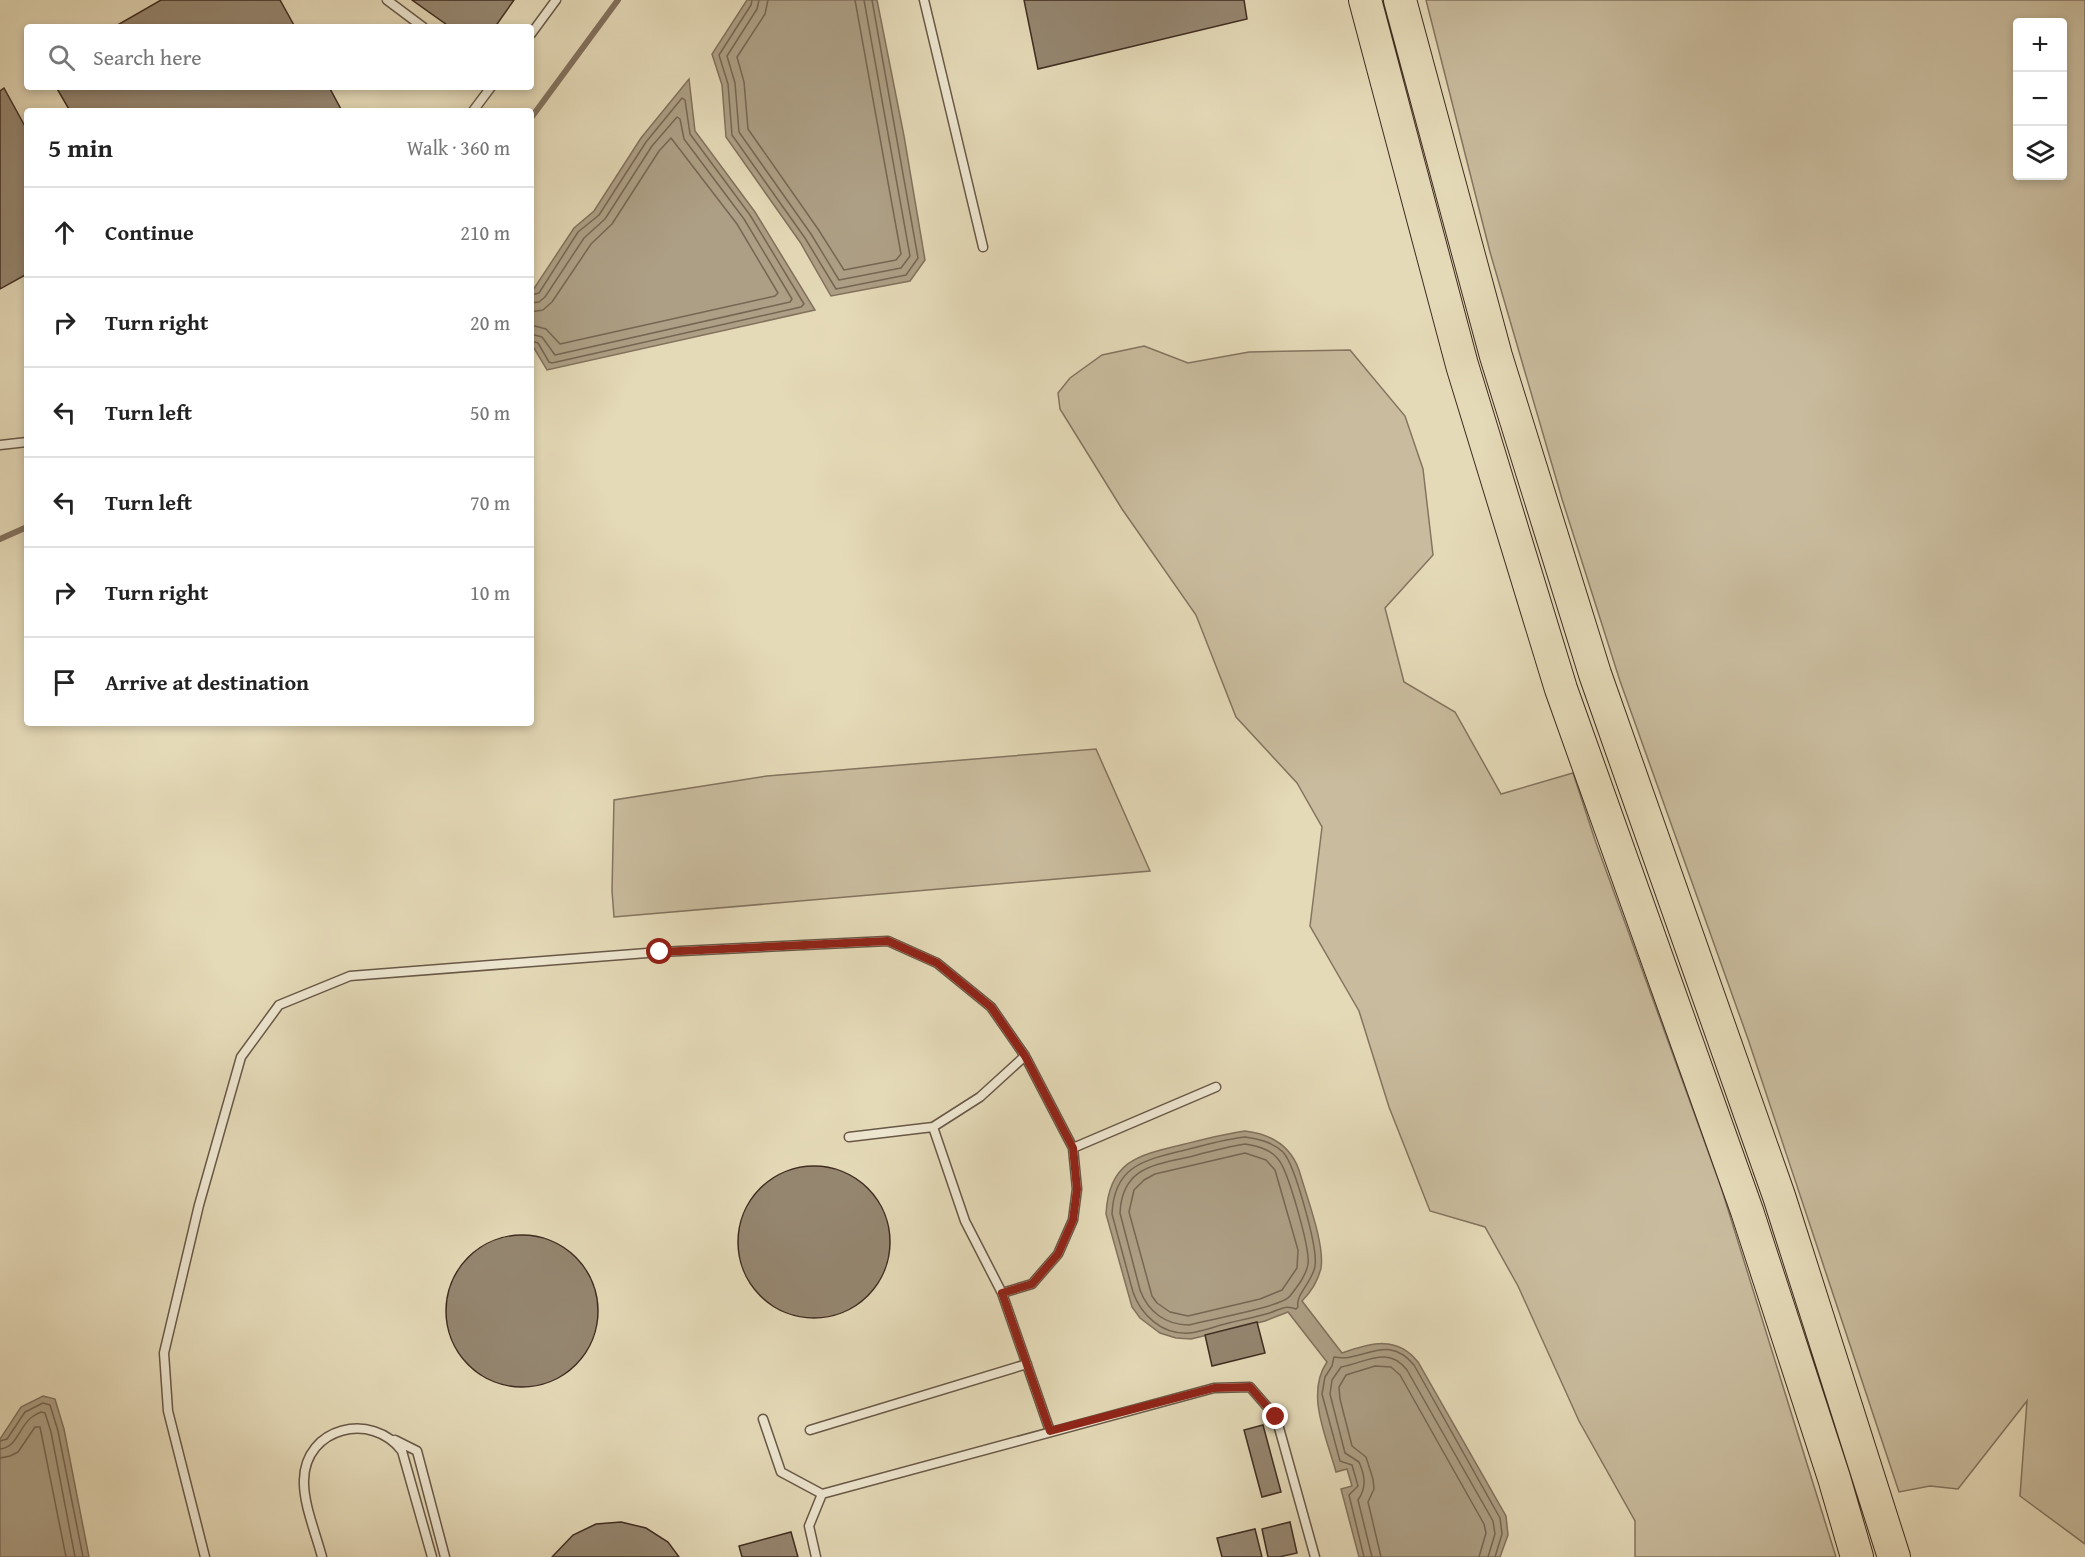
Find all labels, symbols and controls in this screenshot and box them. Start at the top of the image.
map controls [2013,18,2067,180]
button: + [2013,18,2067,72]
search box [24,24,534,90]
icon: search [45,41,78,74]
text: Search here [93,41,202,73]
button: − [2013,72,2067,126]
button: layers [2013,126,2067,180]
text: 5 min [48,128,113,167]
text: Walk · 360 m [407,133,510,162]
icon: ahead [48,216,81,249]
text: Continue [105,216,194,248]
text: 210 m [460,218,510,247]
icon: right [48,306,81,339]
text: Turn right [105,306,208,338]
text: 20 m [470,308,510,337]
icon: left [48,396,81,429]
text: Turn left [105,396,192,428]
text: 50 m [470,398,510,427]
icon: left [48,486,81,519]
text: Turn left [105,486,192,518]
text: 70 m [470,488,510,517]
icon: right [48,576,81,609]
text: Turn right [105,576,208,608]
text: 10 m [470,578,510,607]
icon: arrive [48,666,81,699]
text: Arrive at destination [105,666,309,698]
route start [646,938,672,964]
route end [1262,1403,1288,1429]

